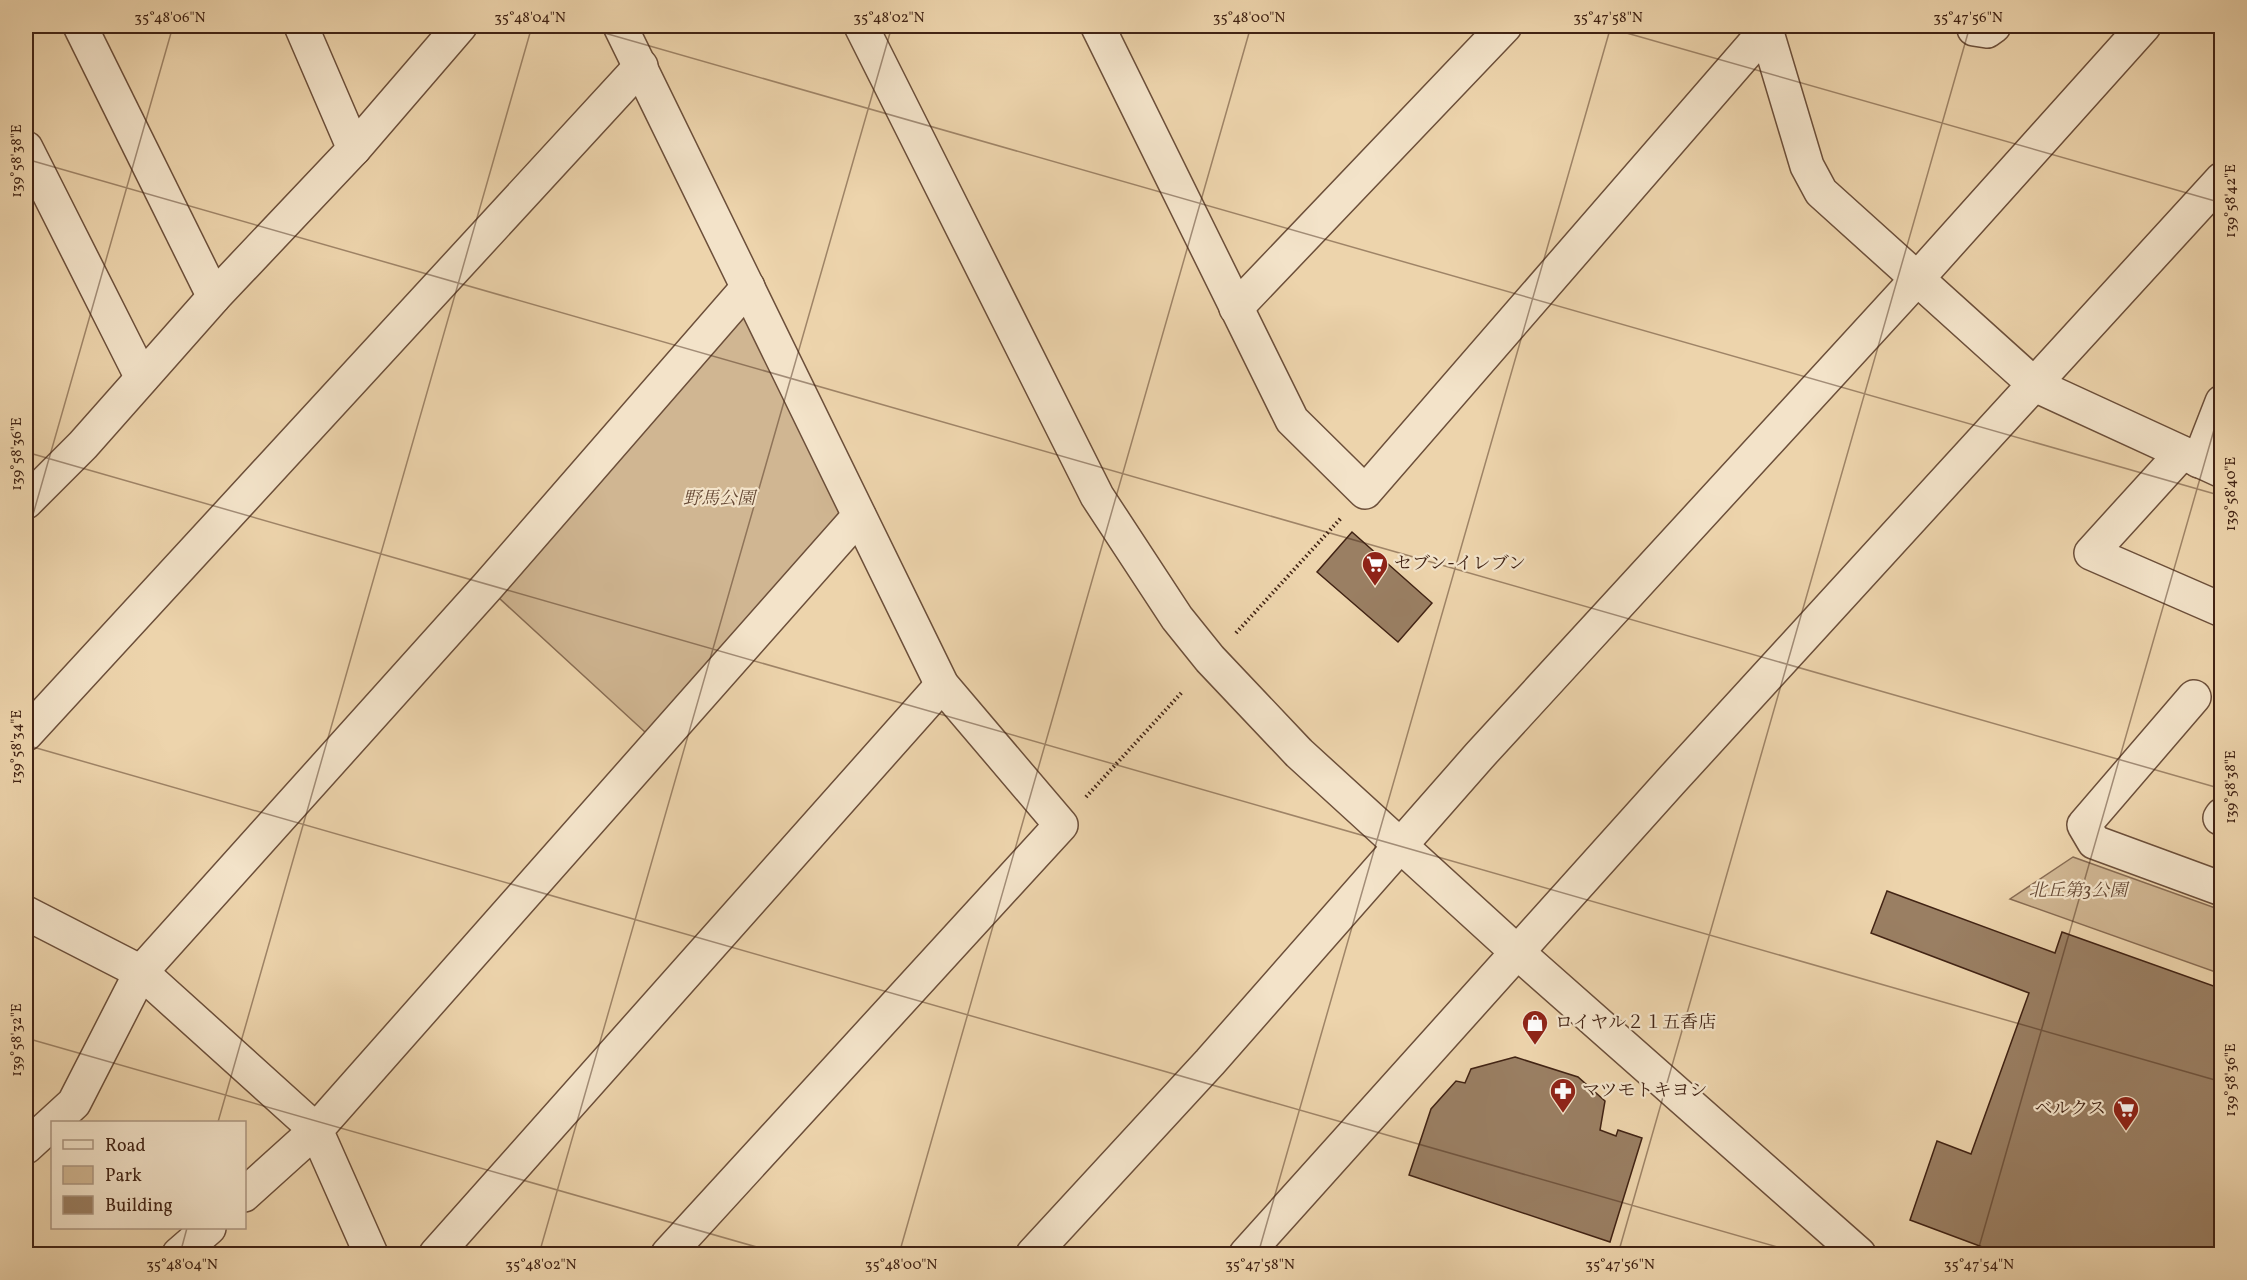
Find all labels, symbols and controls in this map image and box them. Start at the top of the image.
text: 35°48'06"N [134,8,206,29]
text: 35°48'04"N [494,8,566,29]
text: 35°48'02"N [853,8,925,29]
text: 35°48'00"N [1213,8,1285,29]
text: 35°47'58"N [1573,8,1643,29]
text: 35°47'56"N [1933,8,2003,29]
text: 139°58'38"E [7,124,28,198]
text: 139°58'42"E [2221,164,2242,238]
text: 139°58'36"E [7,417,28,491]
text: 139°58'40"E [2221,457,2242,531]
park label: 野馬公園 [683,487,758,512]
supermarket icon: セブン-イレブン [1360,549,1390,587]
place label: セブン-イレブン [1394,552,1526,577]
text: 139°58'34"E [7,710,28,784]
text: 139°58'38"E [2221,750,2242,824]
park label: 北丘第3公園 [2029,879,2130,904]
text: 139°58'32"E [7,1003,28,1077]
shop icon: ロイヤル２１五香店 [1520,1008,1550,1046]
place label: ロイヤル２１五香店 [1555,1011,1716,1036]
text: 139°58'36"E [2221,1043,2242,1117]
pharmacy icon: マツモトキヨシ [1548,1076,1578,1114]
place label: マツモトキヨシ [1582,1079,1707,1104]
supermarket icon: ベルクス [2111,1094,2141,1132]
place label: ベルクス [2035,1097,2106,1122]
legend [51,1121,246,1229]
text: Road [105,1134,146,1159]
text: Park [105,1164,142,1189]
text: Building [105,1194,173,1219]
text: 35°48'04"N [146,1255,218,1276]
text: 35°48'02"N [505,1255,577,1276]
text: 35°48'00"N [865,1255,937,1276]
text: 35°47'58"N [1225,1255,1295,1276]
text: 35°47'56"N [1585,1255,1655,1276]
text: 35°47'54"N [1944,1255,2014,1276]

